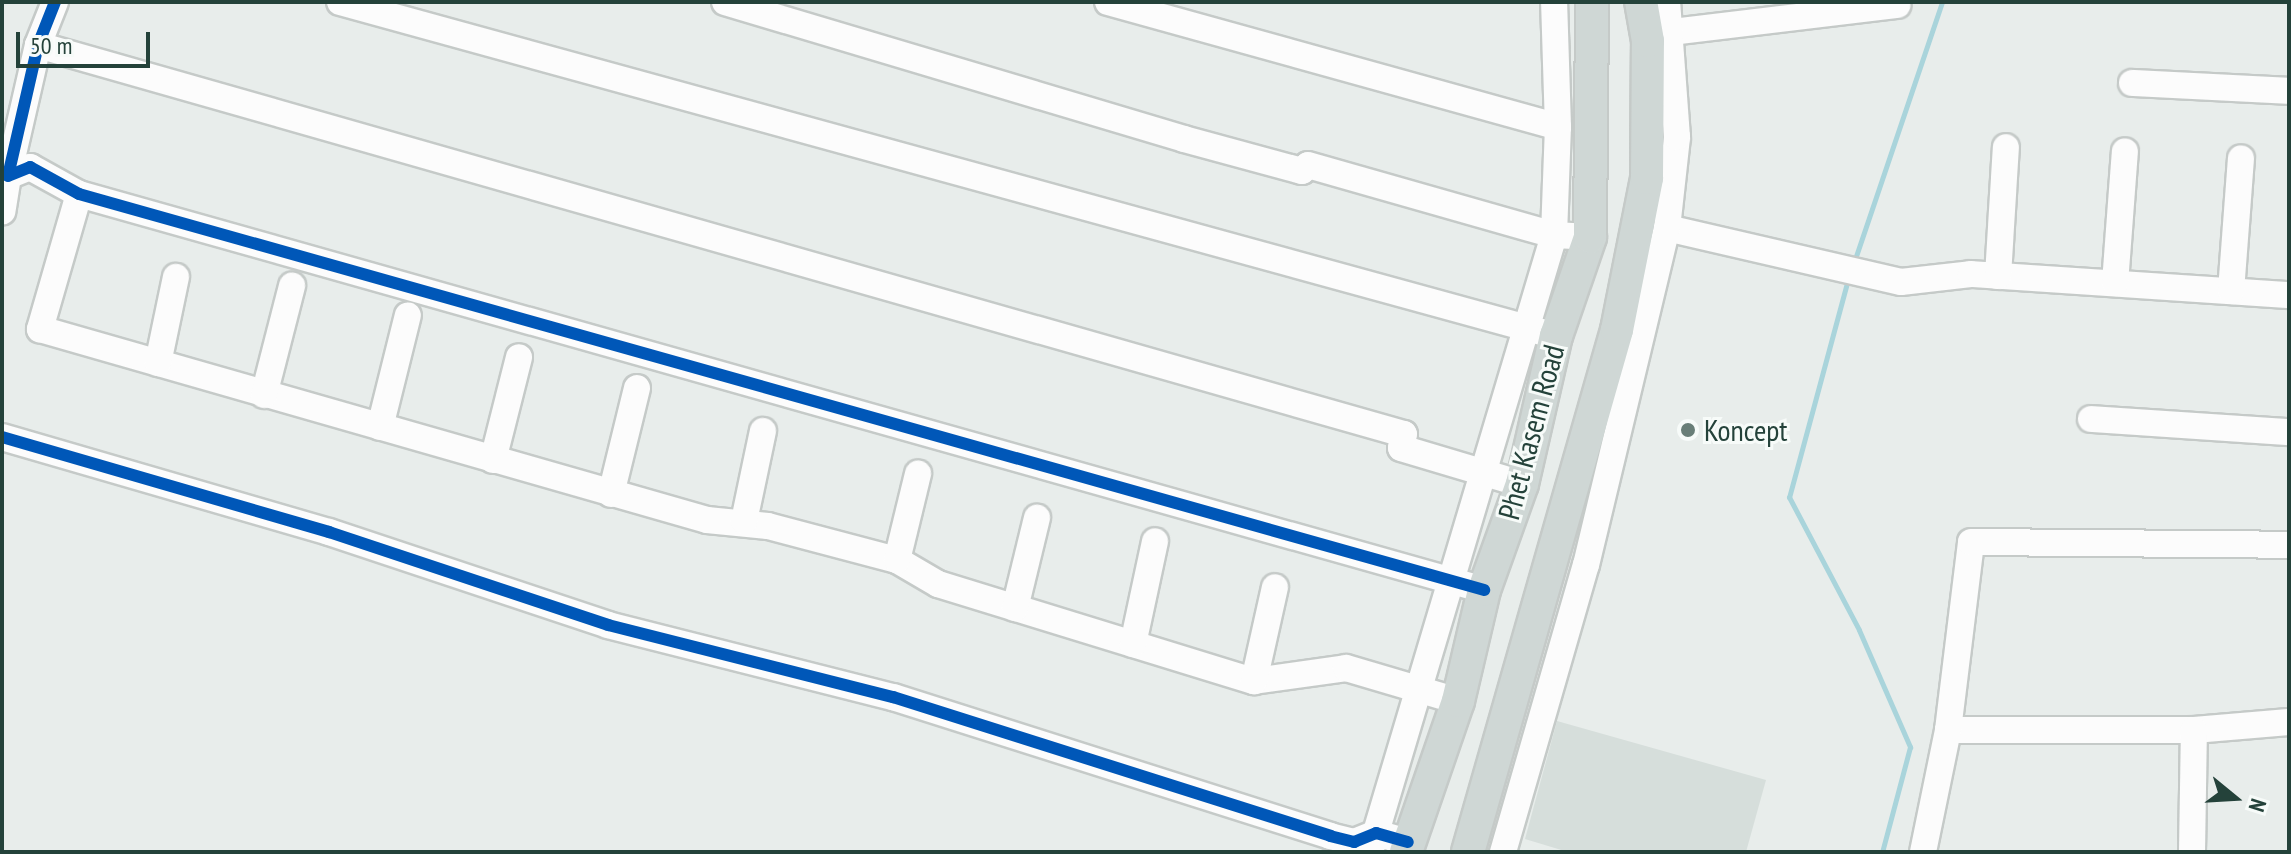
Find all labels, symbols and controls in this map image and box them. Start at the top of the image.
scale bar [20,16,154,66]
text: 50 m [30,30,72,61]
street label: Phet Kasem Road [1490,341,1572,523]
place label: Koncept [1704,412,1788,448]
marker: Koncept [1679,421,1697,439]
north arrow [2195,758,2275,838]
text: N [2243,795,2273,815]

